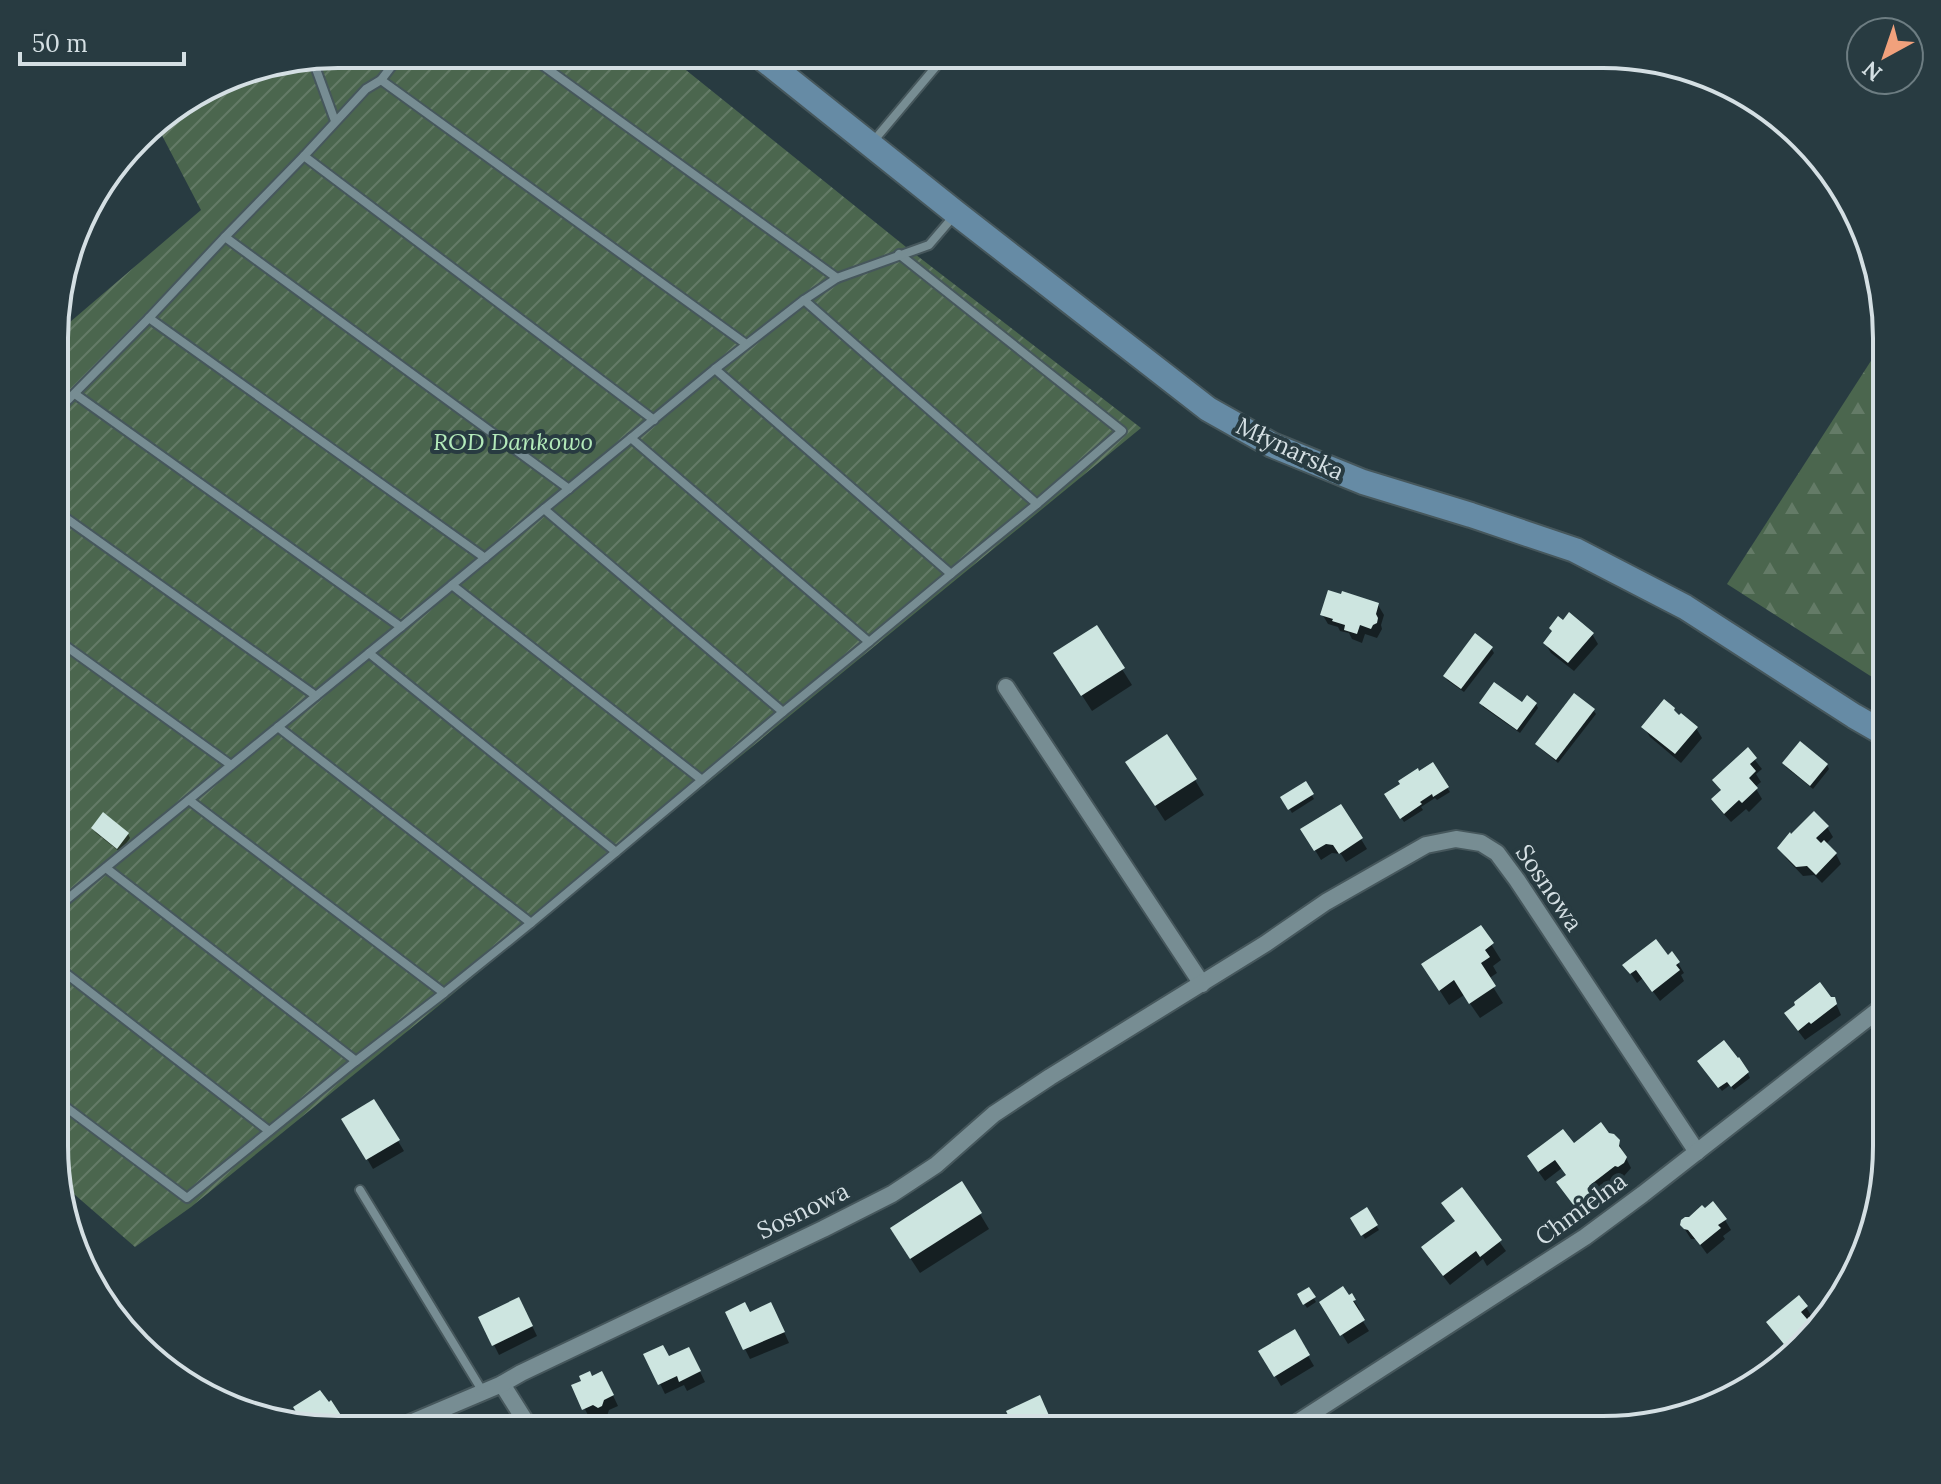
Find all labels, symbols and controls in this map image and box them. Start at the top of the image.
scale bar [20,16,184,66]
north arrow [1845,16,1925,96]
text: 50 m [32,28,88,59]
text: N [1857,55,1888,88]
street label: Młynarska [1231,410,1349,487]
park label: ROD Dankowo [433,426,593,457]
street label: Sosnowa [1509,838,1590,937]
street label: Chmielna [1529,1165,1633,1252]
street label: Sosnowa [752,1175,854,1246]

